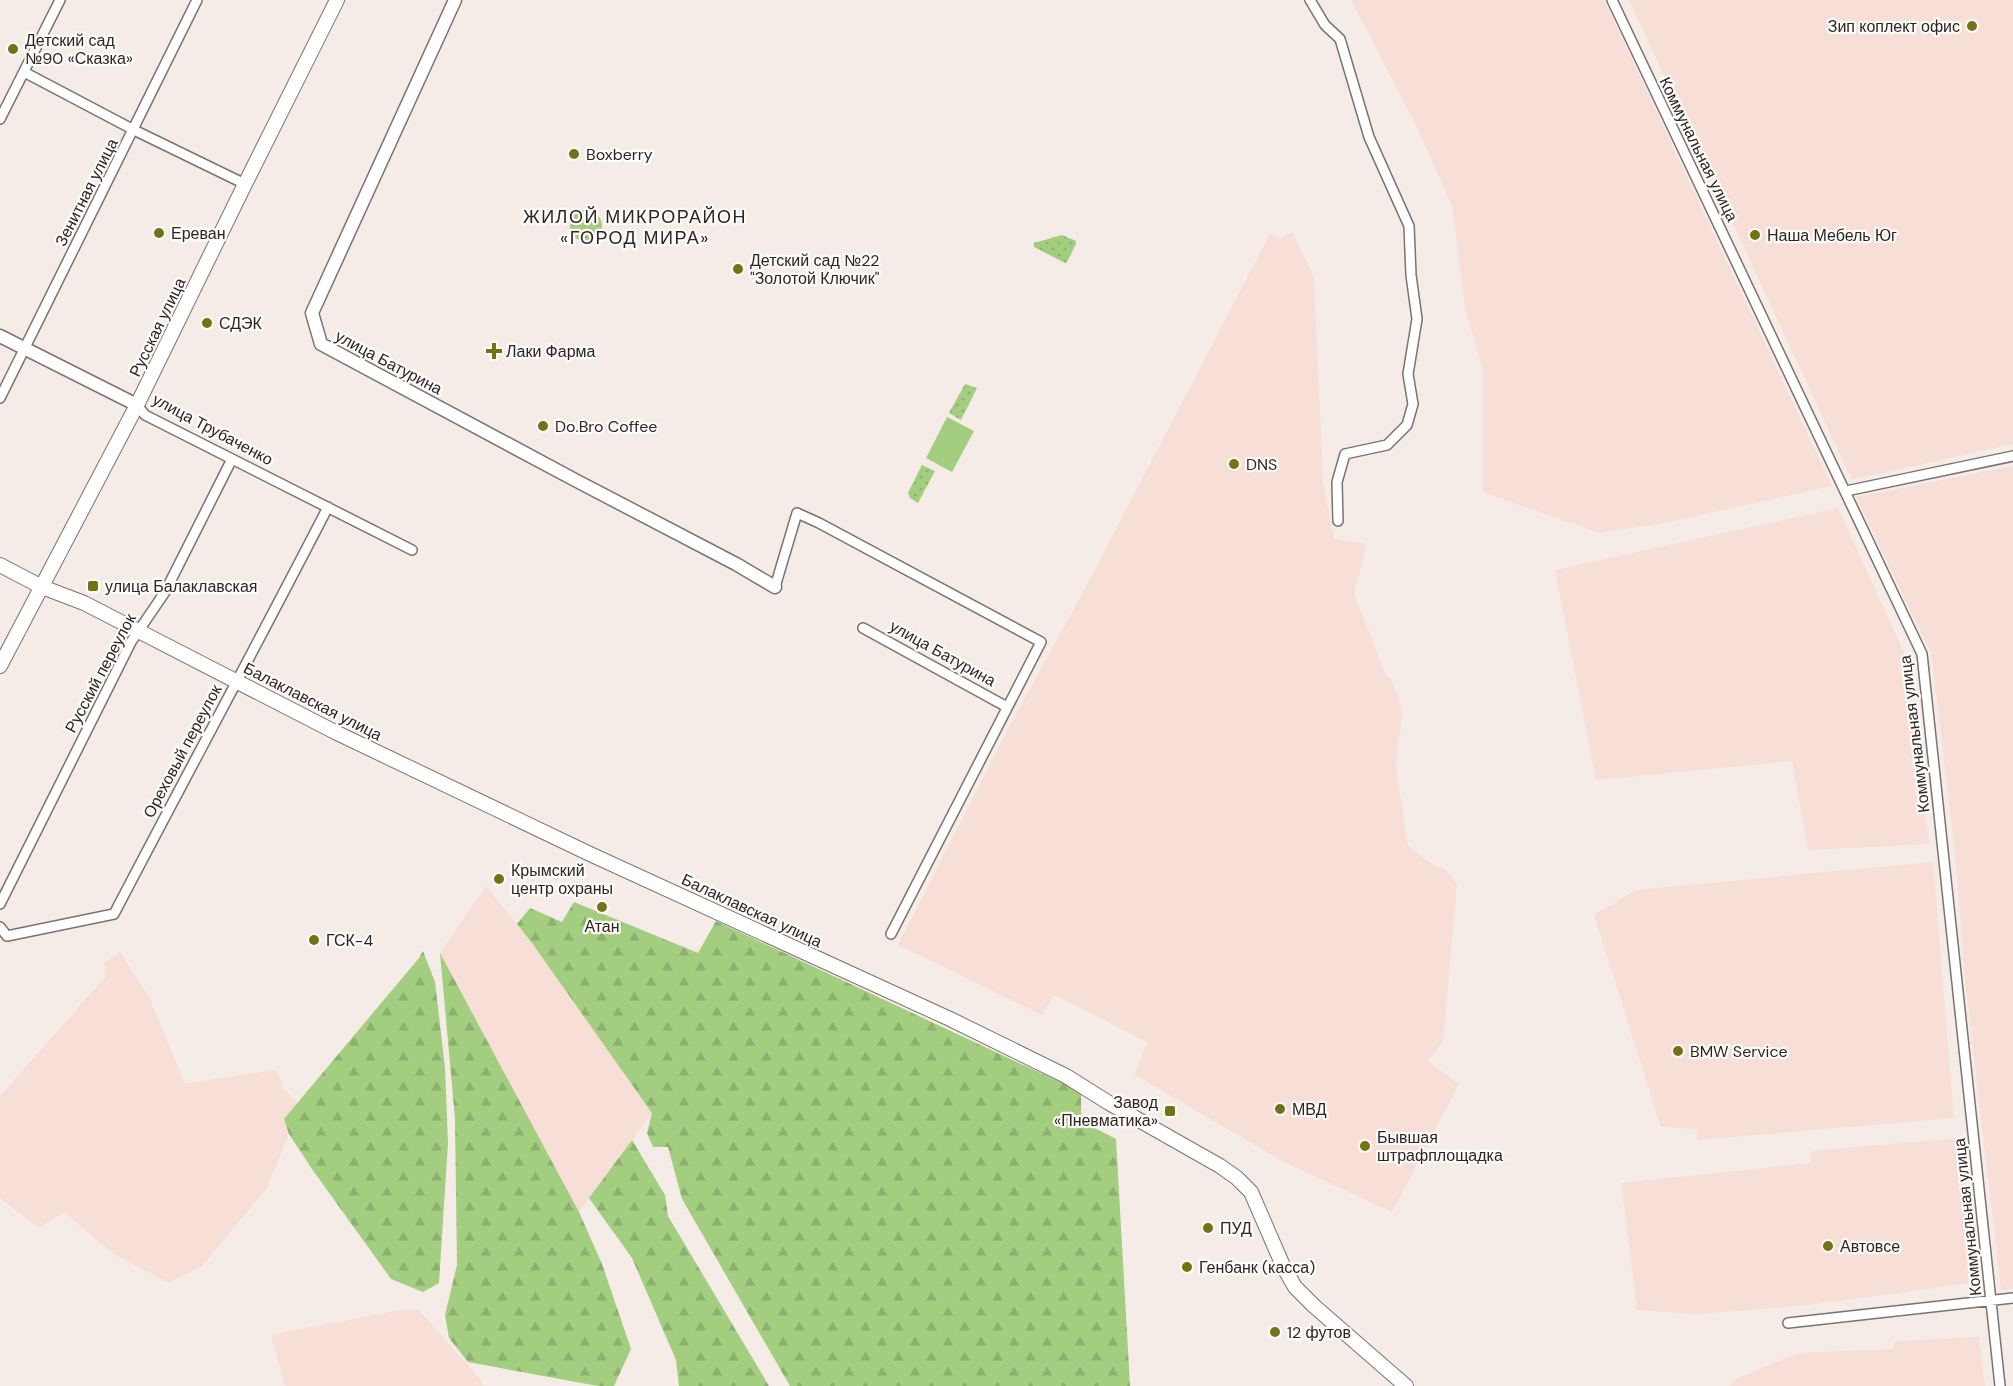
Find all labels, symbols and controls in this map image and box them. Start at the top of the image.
place label: Зип коплект офис [1828,16,1960,37]
marker: Зип коплект офис [1965,19,1979,33]
place label: Детский сад №90 «Сказка» [25,30,133,69]
marker: Детский сад №90 «Сказка» [6,42,20,56]
street label: Коммунальная улица [1654,73,1743,225]
street label: Зенитная улица [50,135,123,250]
place label: Boxberry [586,144,653,165]
marker: Boxberry [567,147,581,161]
district label: ЖИЛОЙ МИКРОРАЙОН «ГОРОД МИРА» [523,205,747,250]
place label: Ереван [171,223,226,244]
place label: Наша Мебель Юг [1767,225,1897,246]
marker: Ереван [152,226,166,240]
marker: Наша Мебель Юг [1748,228,1762,242]
place label: Детский сад №22 "Золотой Ключик" [750,250,880,289]
marker: Детский сад №22 "Золотой Ключик" [731,262,745,276]
street label: Русская улица [124,274,191,380]
place label: СДЭК [219,313,263,334]
marker: СДЭК [200,316,214,330]
street label: улица Батурина [332,325,446,400]
place label: Лаки Фарма [506,341,596,362]
marker: Лаки Фарма [487,344,501,358]
street label: улица Трубаченко [149,389,277,470]
place label: Do.Bro Coffee [555,416,657,437]
marker: Do.Bro Coffee [536,419,550,433]
place label: DNS [1246,454,1277,475]
marker: DNS [1227,457,1241,471]
place label: улица Балаклавская [105,576,258,597]
marker: улица Балаклавская [86,579,100,593]
street label: Русский переулок [60,609,141,736]
street label: улица Батурина [886,616,1000,691]
street label: Коммунальная улица [1894,654,1935,814]
street label: Балаклавская улица [240,657,386,745]
street label: Ореховый переулок [138,680,227,822]
place label: Крымский центр охраны [511,860,613,899]
street label: Балаклавская улица [678,869,825,952]
marker: Крымский центр охраны [492,872,506,886]
marker: Атан [595,900,609,914]
place label: Атан [584,916,620,937]
place label: ГСК-4 [326,930,373,951]
marker: ГСК-4 [307,933,321,947]
place label: BMW Service [1690,1041,1788,1062]
marker: BMW Service [1671,1044,1685,1058]
place label: Завод «Пневматика» [1054,1092,1159,1131]
place label: МВД [1292,1099,1327,1120]
marker: МВД [1273,1102,1287,1116]
marker: Завод «Пневматика» [1163,1104,1177,1118]
place label: Бывшая штрафплощадка [1377,1127,1503,1166]
street label: Коммунальная улица [1949,1137,1986,1297]
marker: Бывшая штрафплощадка [1358,1139,1372,1153]
place label: ПУД [1220,1218,1252,1239]
marker: ПУД [1201,1221,1215,1235]
place label: Автовсе [1840,1236,1900,1257]
marker: Автовсе [1821,1239,1835,1253]
place label: Генбанк (касса) [1199,1257,1315,1278]
marker: Генбанк (касса) [1180,1260,1194,1274]
place label: 12 футов [1287,1322,1351,1343]
marker: 12 футов [1268,1325,1282,1339]

